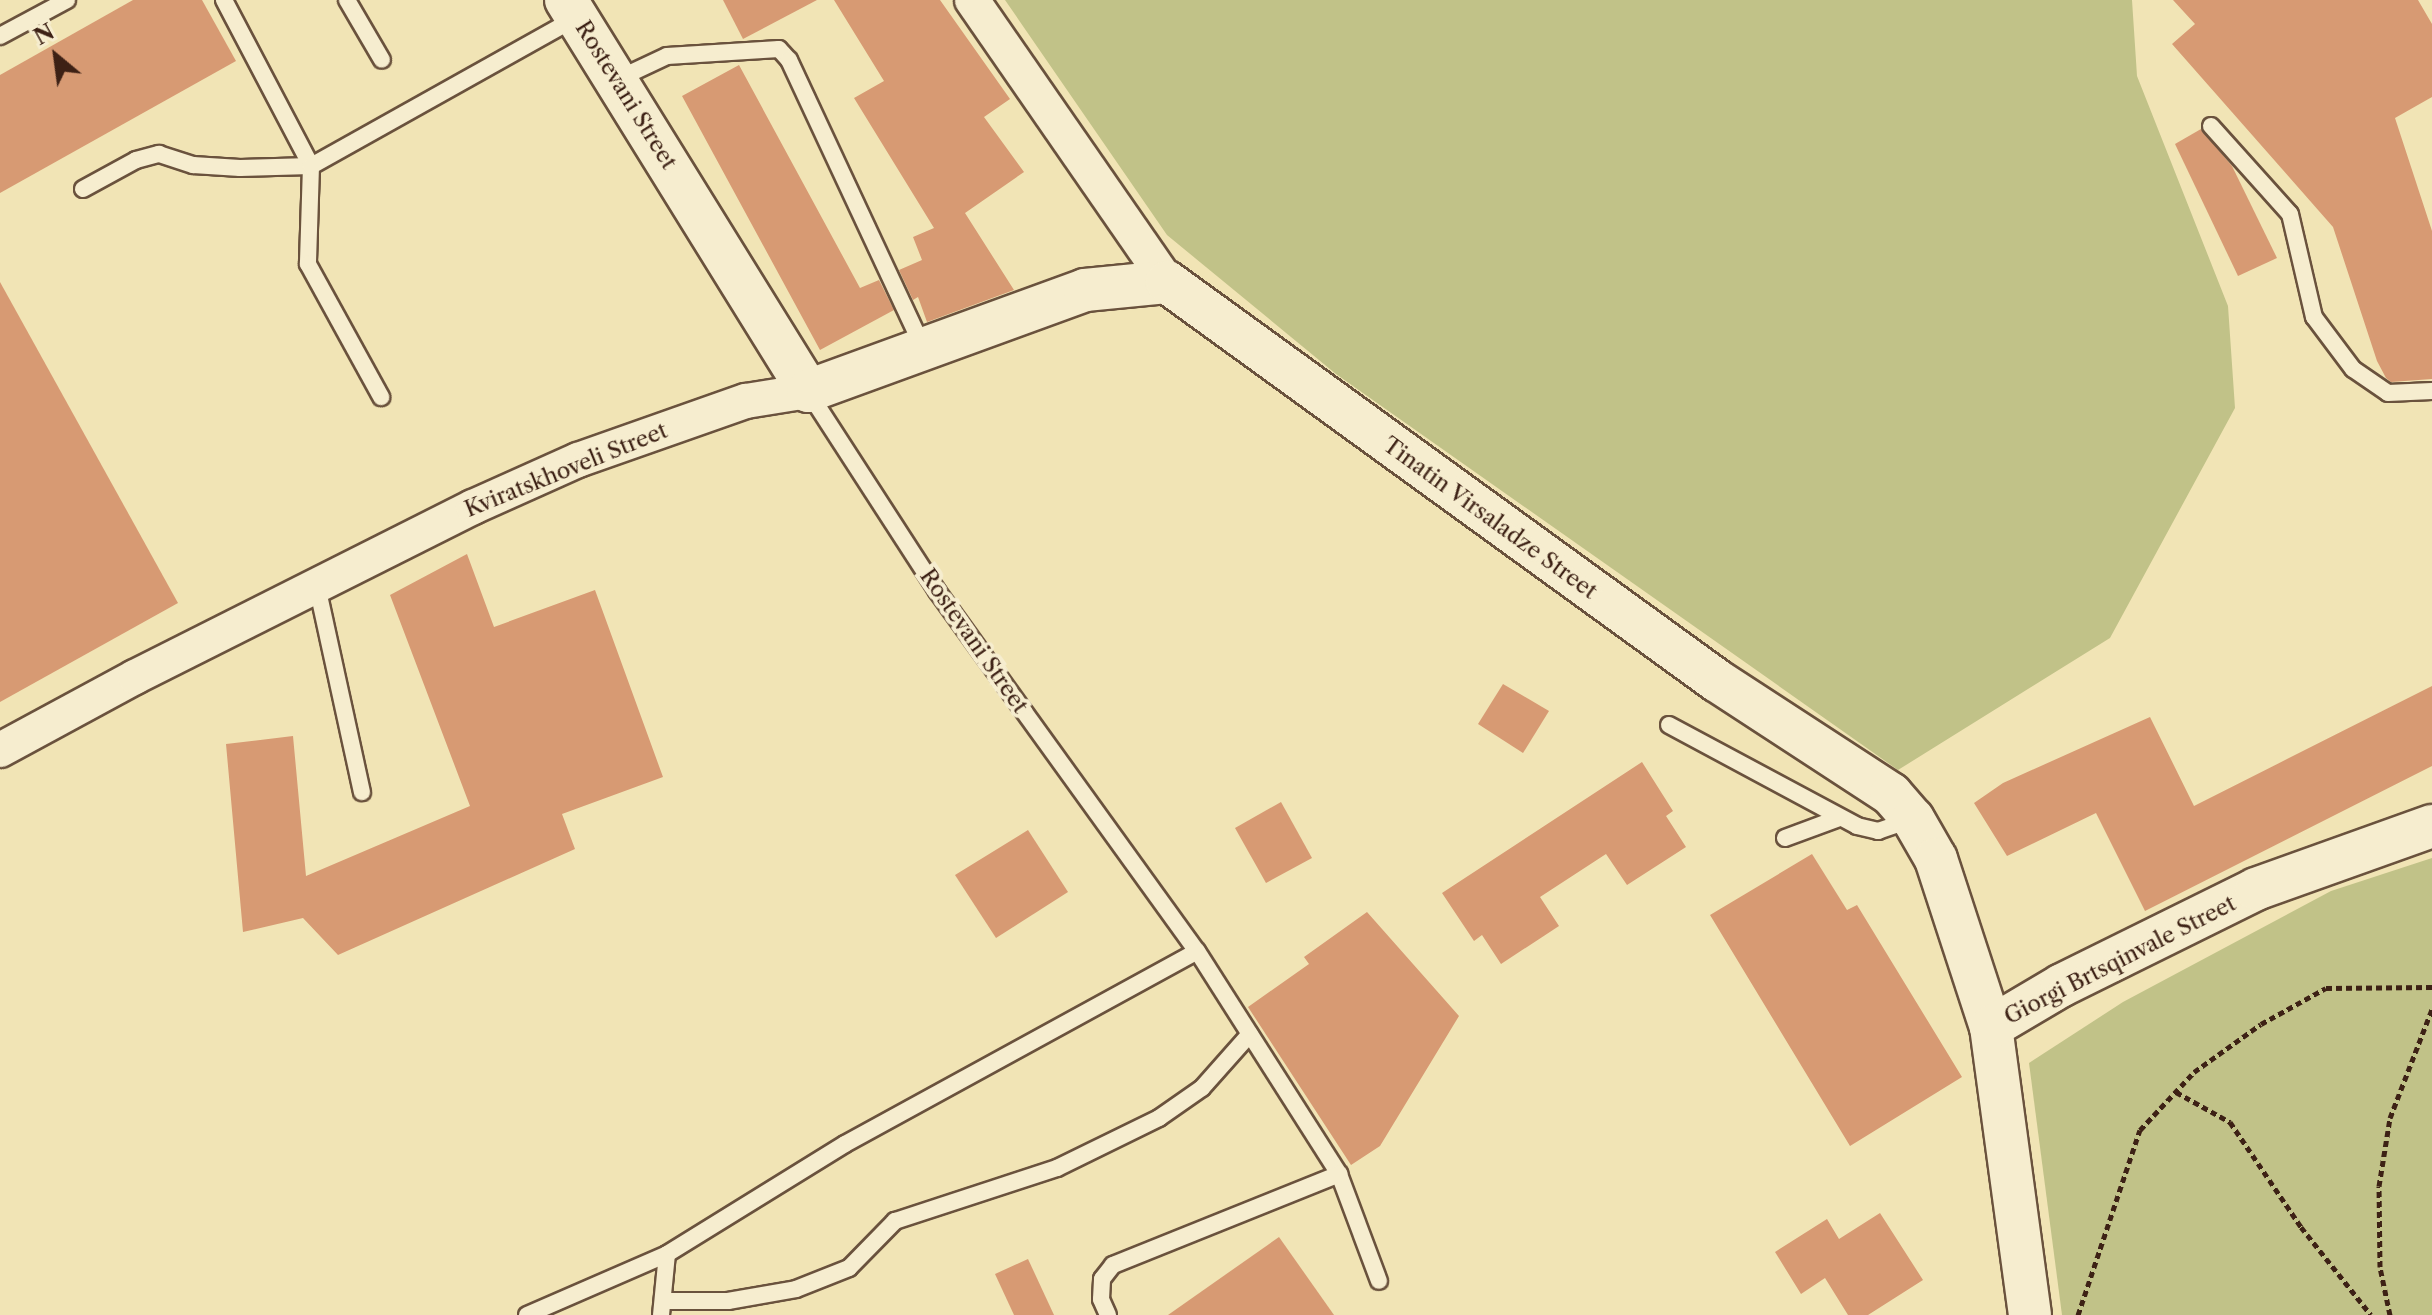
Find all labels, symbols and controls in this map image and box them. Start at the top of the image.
north arrow [16,16,96,96]
street label: Rostevani Street [570,16,682,174]
text: N [29,18,59,51]
street label: Kviratskhoveli Street [461,417,671,523]
street label: Tinatin Virsaladze Street [1378,431,1602,605]
street label: Rostevani Street [914,564,1034,718]
street label: Giorgi Brtsqinvale Street [2000,890,2240,1030]

